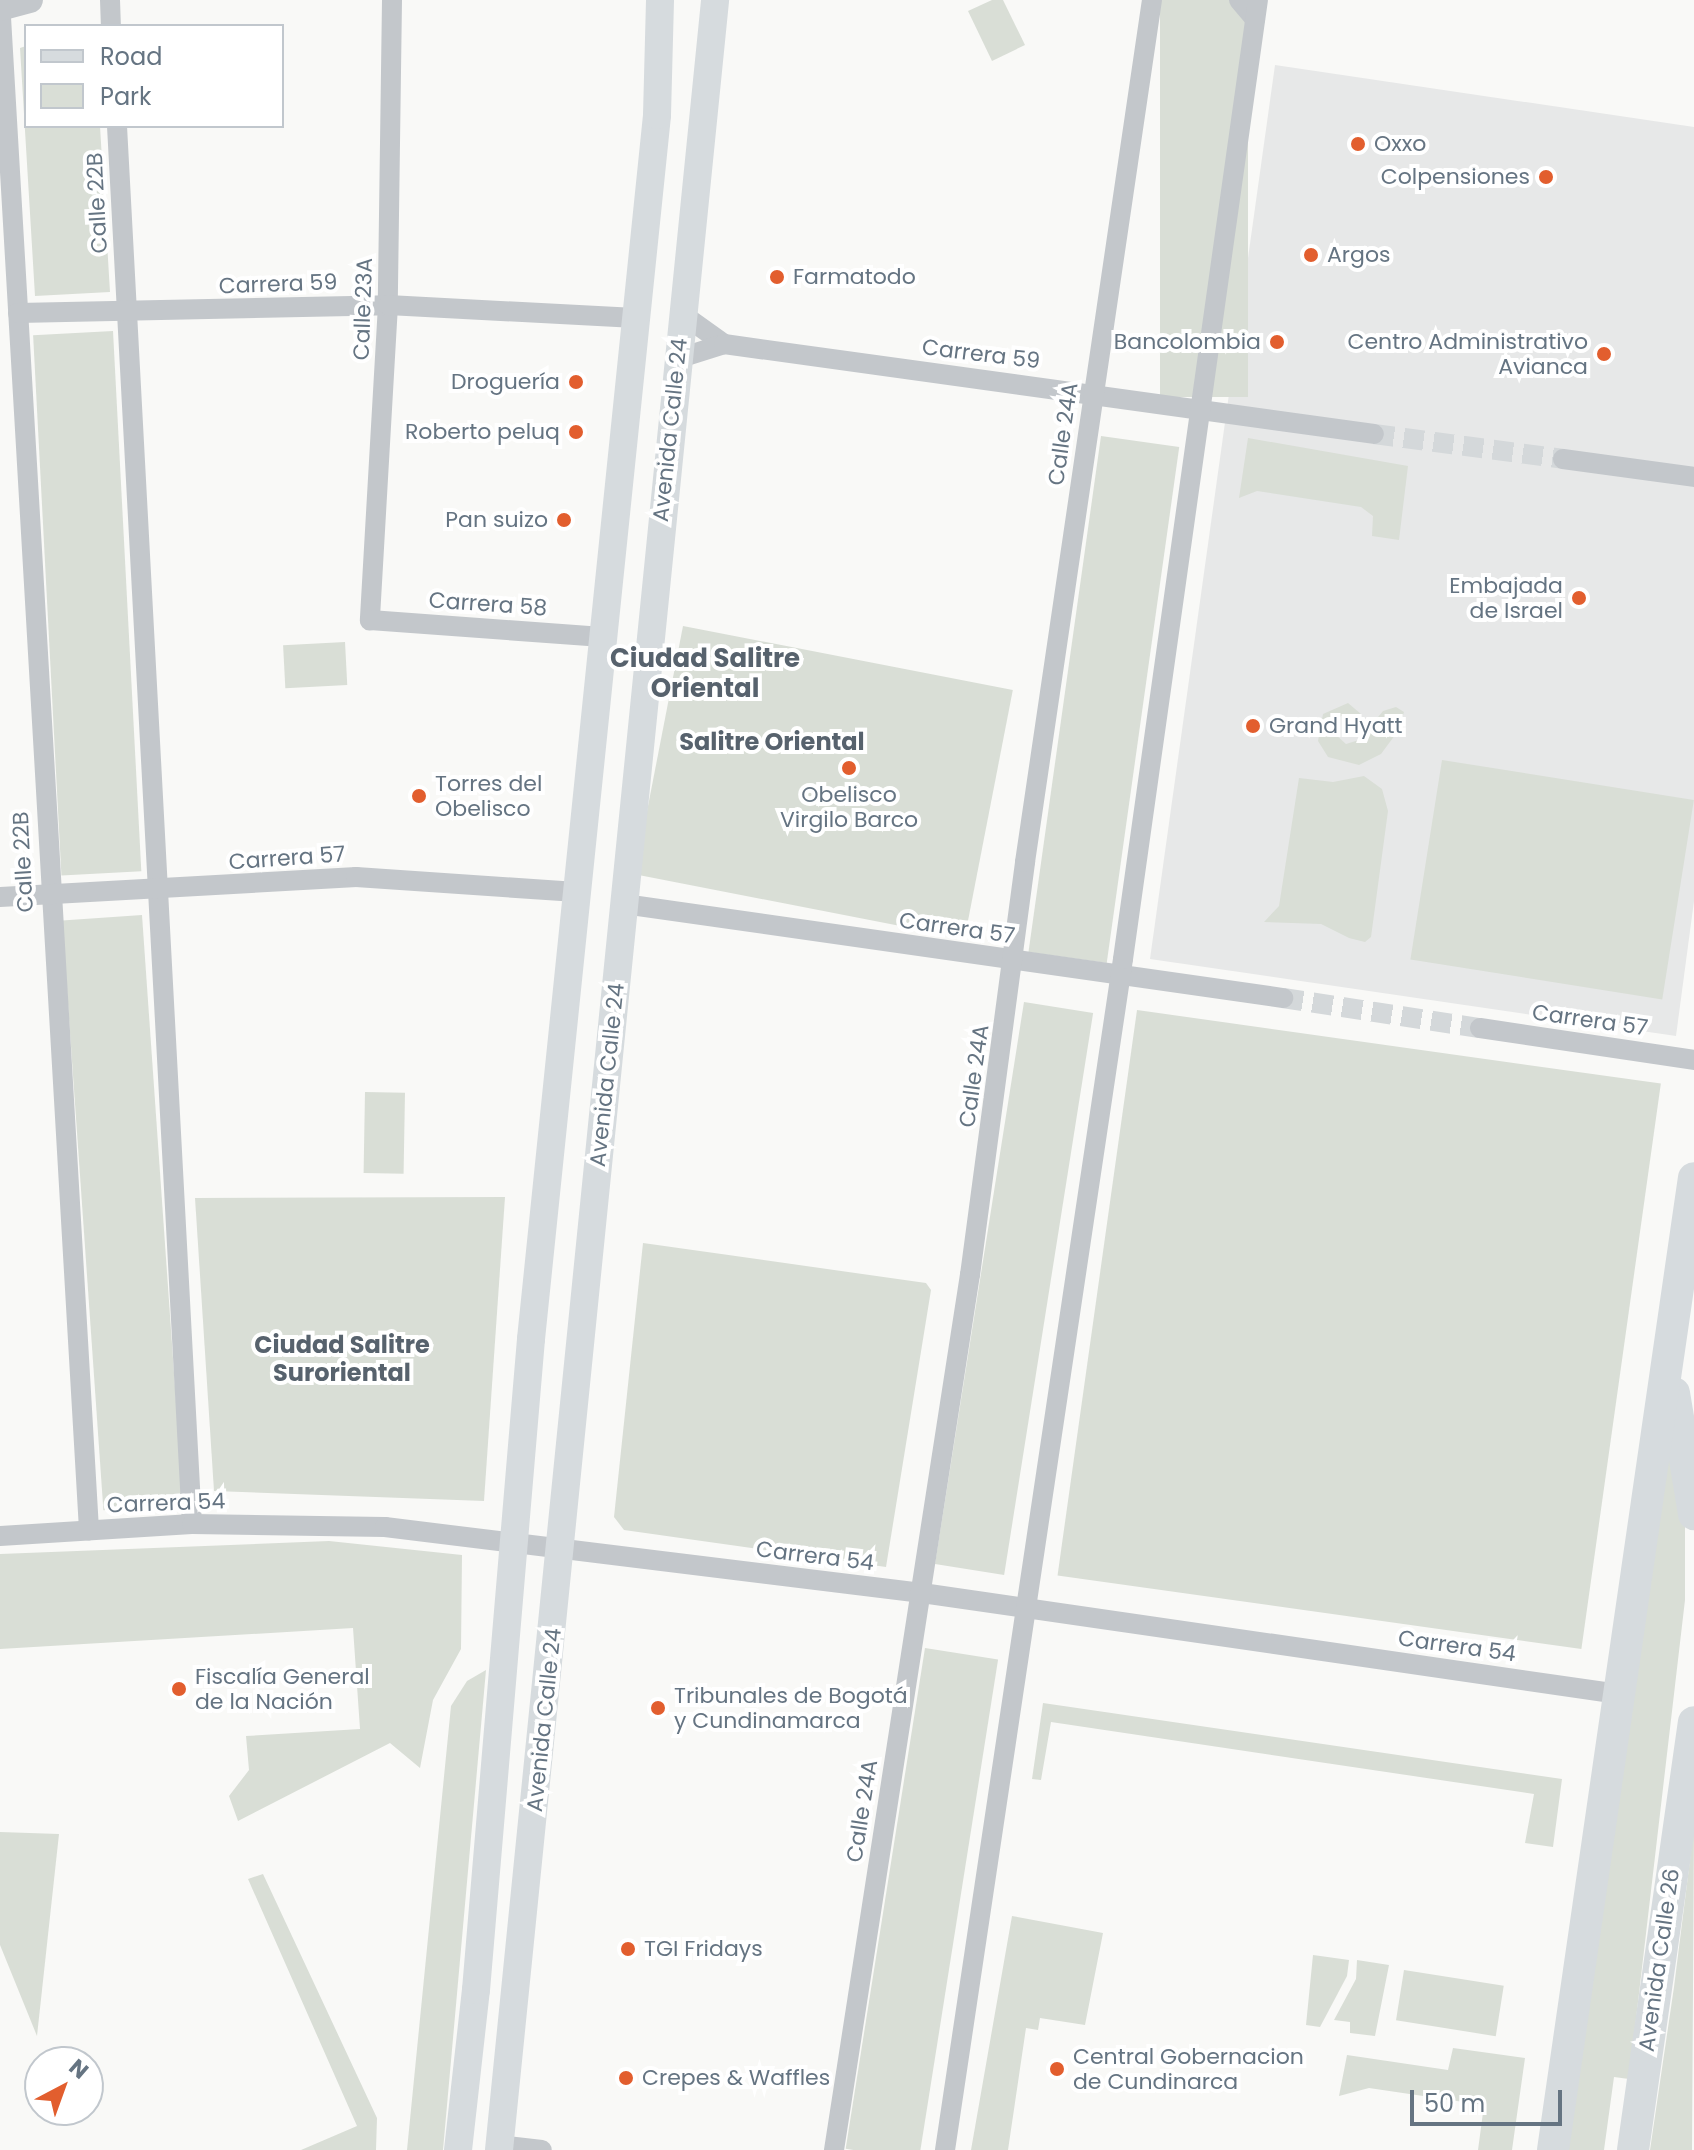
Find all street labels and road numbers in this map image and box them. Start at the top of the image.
street label: Calle 22B [81,152,113,254]
street label: Calle 23A [348,257,378,361]
street label: Carrera 59 [218,269,338,299]
street label: Carrera 59 [921,334,1041,374]
street label: Avenida Calle 24 [647,337,693,523]
street label: Calle 24A [1043,381,1083,487]
street label: Carrera 58 [428,587,548,621]
street label: Calle 22B [7,811,39,913]
street label: Carrera 57 [228,841,346,875]
street label: Carrera 57 [897,907,1017,949]
street label: Avenida Calle 24 [584,982,630,1168]
street label: Carrera 57 [1530,999,1650,1041]
street label: Calle 24A [954,1023,994,1129]
street label: Carrera 54 [106,1488,226,1518]
street label: Carrera 54 [755,1536,875,1576]
street label: Carrera 54 [1396,1625,1518,1667]
street label: Avenida Calle 24 [521,1627,567,1813]
street label: Calle 24A [841,1758,883,1864]
street label: Avenida Calle 26 [1633,1867,1685,2053]

